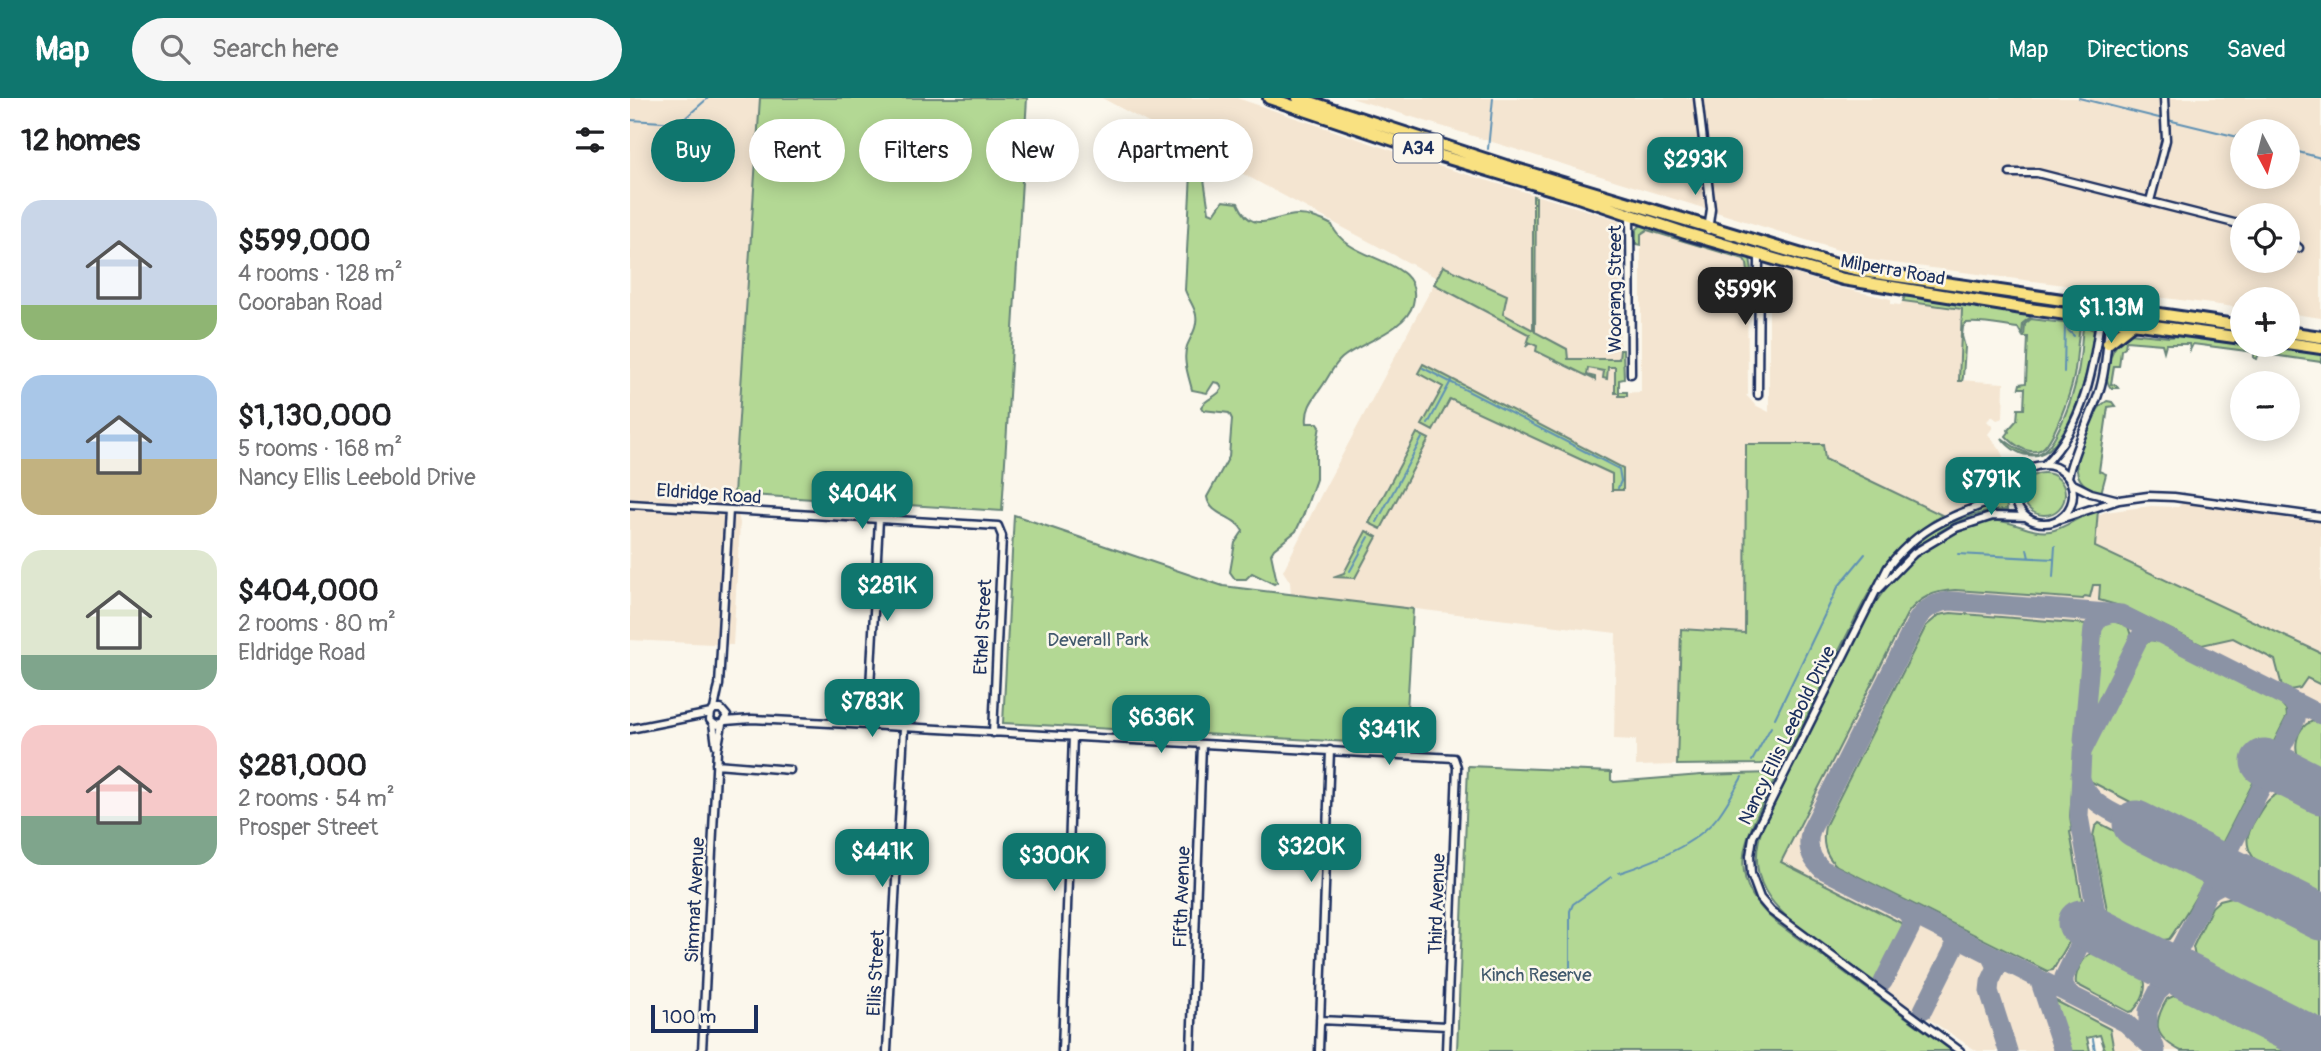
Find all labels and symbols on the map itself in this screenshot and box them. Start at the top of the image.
north arrow [2230,119,2300,189]
road number: A34 [1394,134,1442,162]
pin: $293K [1646,138,1744,197]
street label: Woorang Street [1603,225,1627,353]
street label: Milperra Road [1839,249,1947,291]
pin: $599K [1696,268,1794,327]
pin: $1.13M [2054,286,2168,345]
pin: $791K [1942,458,2040,517]
pin: $404K [813,472,911,531]
street label: Eldridge Road [655,478,762,510]
pin: $281K [838,564,936,623]
street label: Ethel Street [969,578,998,676]
park label: Deverall Park [1047,628,1149,652]
street label: Nancy Ellis Leebold Drive [1733,641,1841,829]
pin: $783K [823,680,921,739]
pin: $636K [1112,696,1210,755]
pin: $341K [1340,708,1438,767]
pin: $320K [1262,824,1360,884]
pin: $441K [833,830,931,889]
pin: $300K [1005,834,1103,893]
street label: Simmat Avenue [680,836,710,964]
street label: Fifth Avenue [1168,845,1196,948]
street label: Third Avenue [1423,852,1451,955]
street label: Ellis Street [862,929,890,1017]
park label: Kinch Reserve [1480,963,1592,987]
scale bar [651,1002,758,1034]

